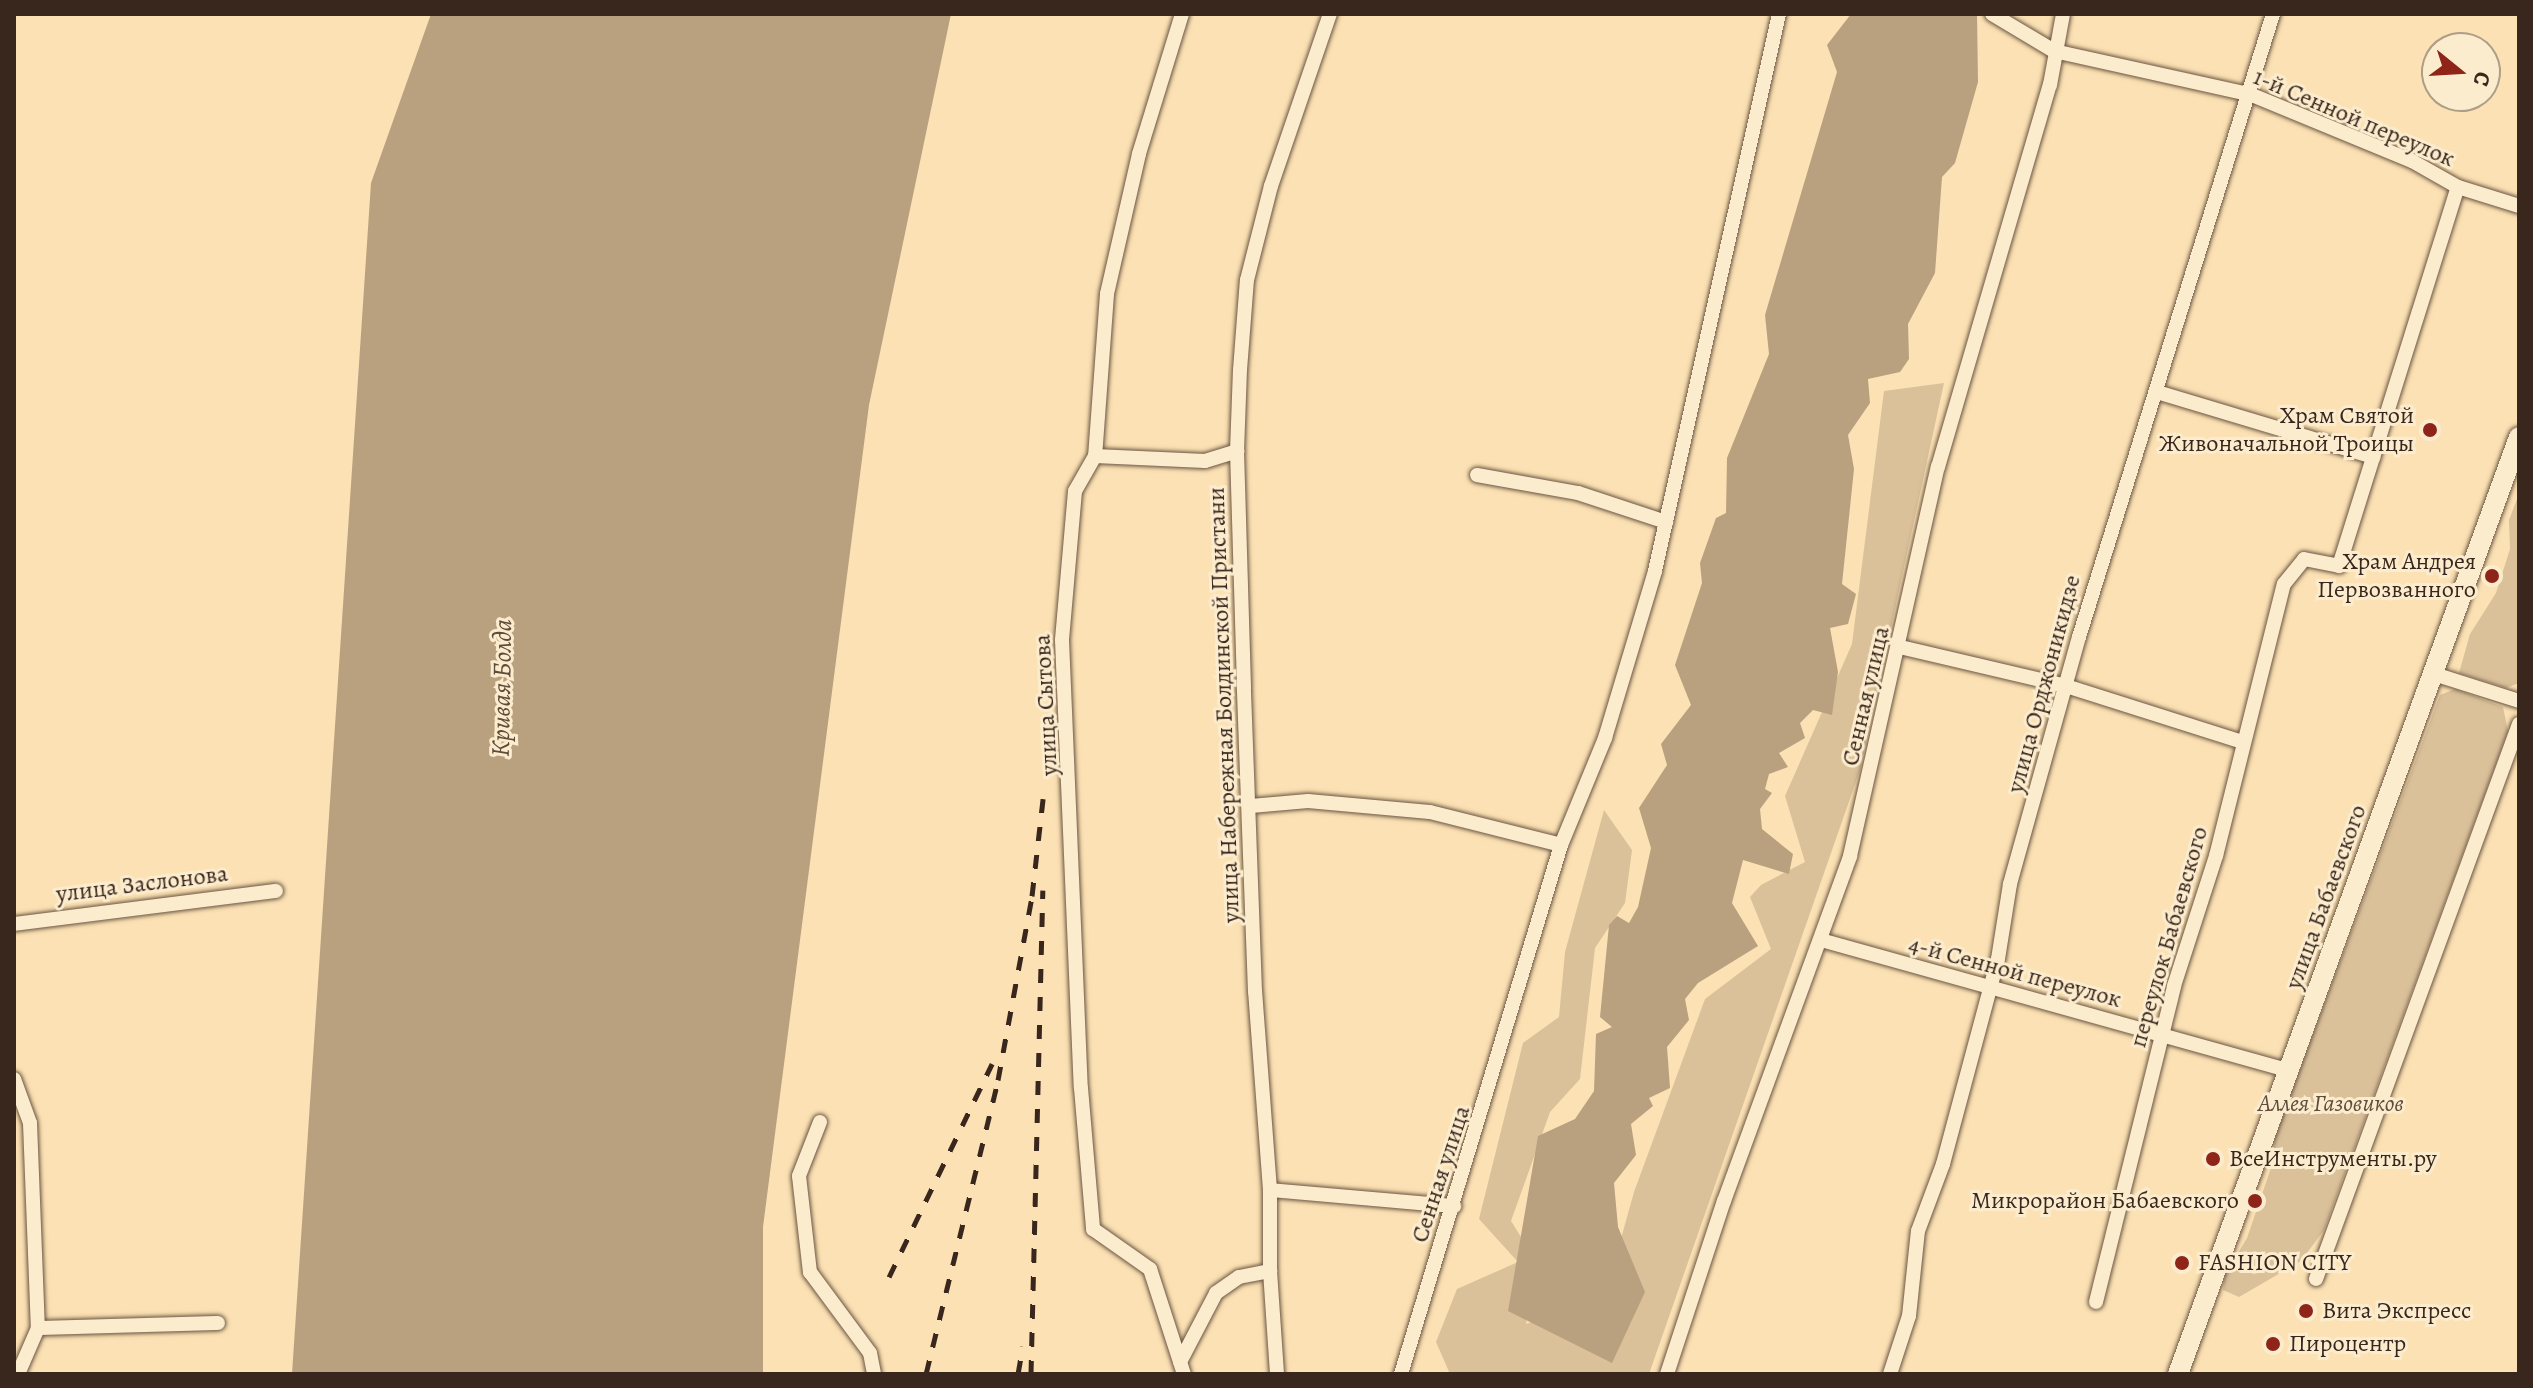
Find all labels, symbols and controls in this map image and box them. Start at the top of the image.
north arrow [2421,32,2501,112]
street label: 1-й Сенной переулок [2249,63,2459,173]
text: С [2466,68,2498,90]
place label: Храм Святой Живоначальной Троицы [2159,402,2414,458]
marker: Храм Святой Живоначальной Троицы [2421,421,2439,439]
street label: улица Набережная Болдинской Пристани [1202,487,1246,923]
place label: Храм Андрея Первозванного [2317,548,2476,604]
marker: Храм Андрея Первозванного [2483,567,2501,585]
street label: улица Орджоникидзе [2001,572,2087,796]
water label: Кривая Болда [485,619,519,757]
street label: Сенная улица [1836,624,1896,768]
street label: улица Сытова [1028,633,1064,777]
street label: улица Бабаевского [2279,801,2373,993]
street label: переулок Бабаевского [2124,823,2214,1051]
street label: улица Заслонова [54,859,230,909]
street label: 4-й Сенной переулок [1906,930,2124,1014]
park label: Аллея Газовиков [2258,1090,2404,1118]
street label: Сенная улица [1405,1102,1477,1246]
place label: ВсеИнструменты.ру [2229,1145,2437,1173]
marker: ВсеИнструменты.ру [2204,1150,2222,1168]
place label: Микрорайон Бабаевского [1971,1187,2239,1215]
marker: Микрорайон Бабаевского [2246,1192,2264,1210]
place label: FASHION CITY [2198,1249,2351,1277]
marker: FASHION CITY [2173,1254,2191,1272]
place label: Вита Экспресс [2322,1297,2471,1325]
marker: Вита Экспресс [2297,1302,2315,1320]
place label: Пироцентр [2289,1330,2406,1358]
marker: Пироцентр [2264,1335,2282,1353]

